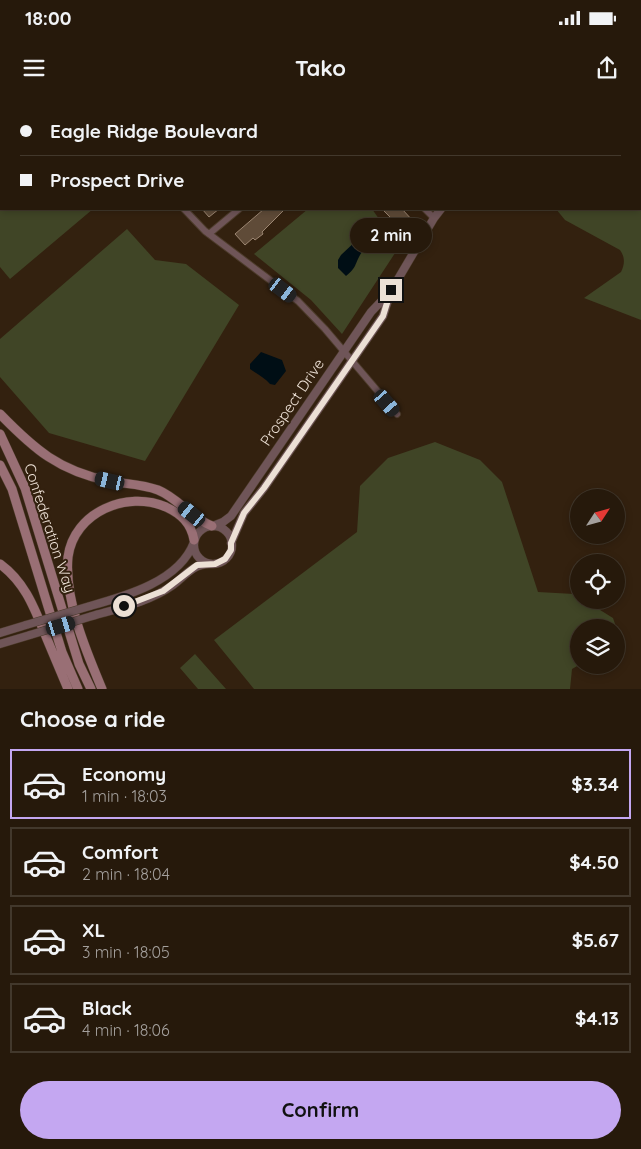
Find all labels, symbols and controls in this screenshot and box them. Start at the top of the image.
text: 18:00 [25,6,71,30]
icon: menu [20,54,48,82]
text: Tako [295,54,346,82]
icon: share [593,54,621,82]
text: Eagle Ridge Boulevard [50,119,258,143]
text: Prospect Drive [50,168,185,192]
callout: 2 min [350,218,432,252]
text: 2 min [370,225,412,245]
car [266,275,299,305]
route end [380,279,402,301]
street label: Prospect Drive [256,355,328,449]
car [371,387,402,419]
street label: Confederation Way [20,461,80,595]
car [93,470,126,492]
north arrow [570,489,625,544]
map controls [570,489,625,674]
car [175,499,208,529]
button: locate [570,554,625,609]
route start [113,595,135,617]
car [44,614,77,638]
button: layers [570,619,625,674]
text: Choose a ride [20,705,165,733]
icon: car [22,762,67,807]
text: Economy [82,762,166,786]
text: $3.34 [571,772,619,796]
text: 1 min · 18:03 [82,786,167,806]
icon: car [22,840,67,885]
text: Comfort [82,840,159,864]
text: $4.50 [569,850,619,874]
text: 2 min · 18:04 [82,864,170,884]
icon: car [22,918,67,963]
text: XL [82,918,105,942]
text: $5.67 [572,928,619,952]
text: 3 min · 18:05 [82,942,170,962]
icon: car [22,996,67,1041]
text: Black [82,996,132,1020]
text: $4.13 [575,1006,619,1030]
text: 4 min · 18:06 [82,1020,170,1040]
button: Confirm [20,1081,621,1139]

